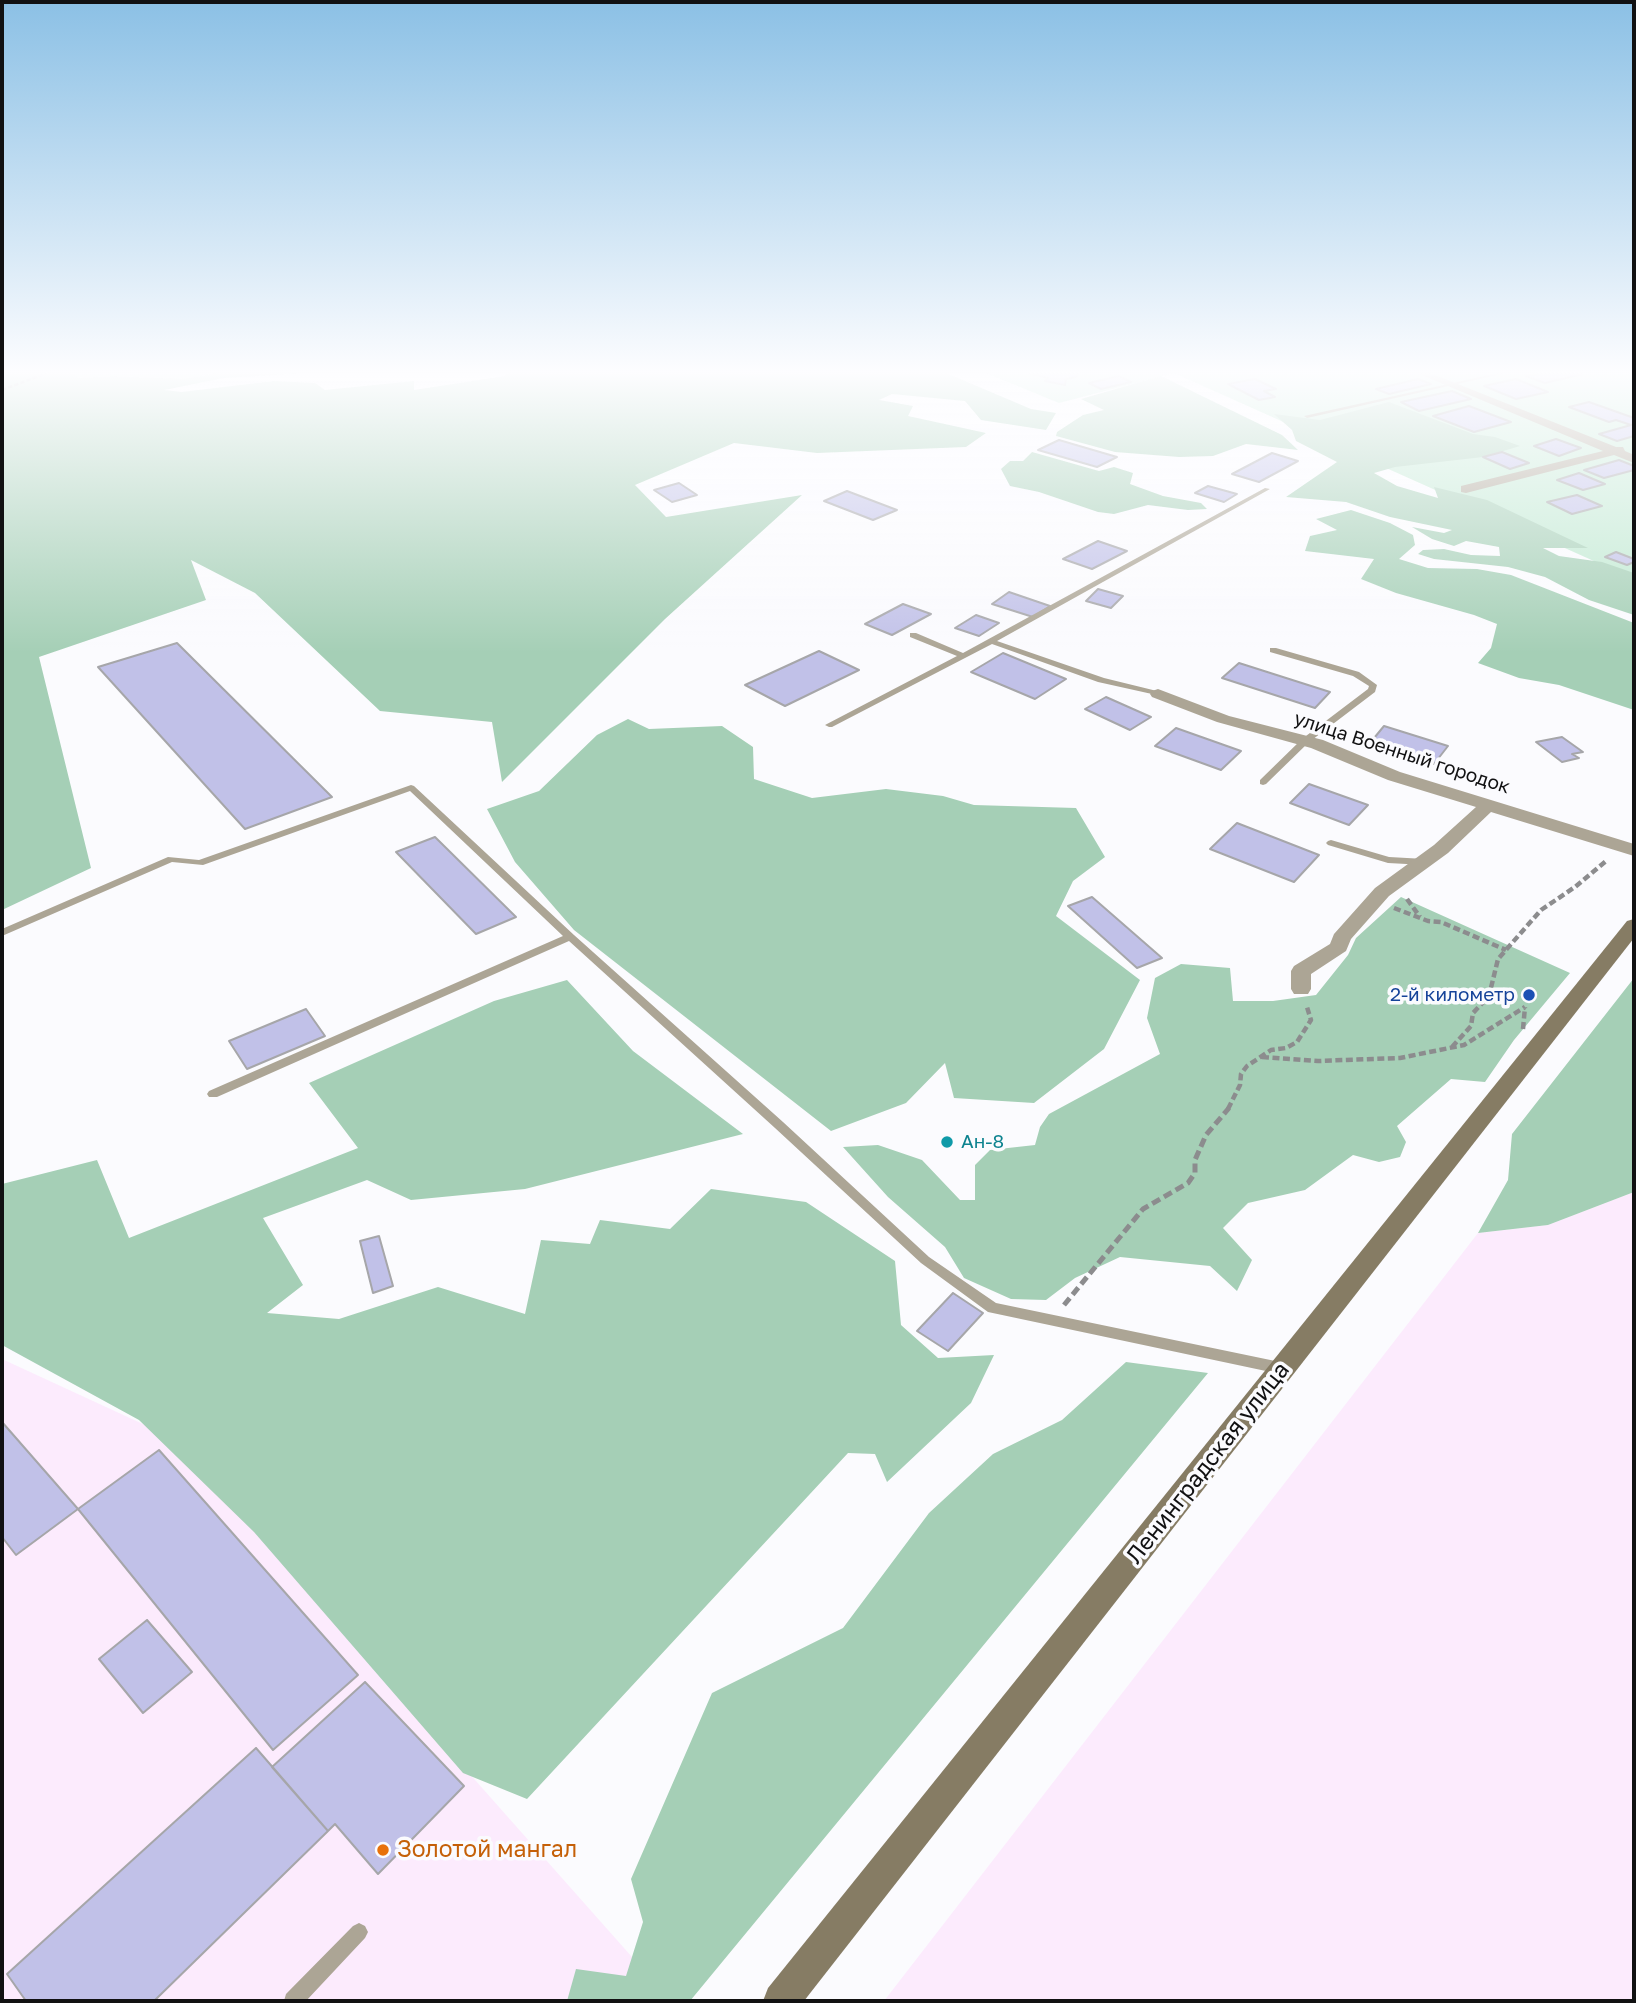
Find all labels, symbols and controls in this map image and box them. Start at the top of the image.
street label: улица Военный городок [1291,707,1513,799]
place label: 2-й километр [1390,984,1515,1006]
marker: 2-й километр [1521,987,1537,1003]
place label: Ан-8 [961,1131,1004,1153]
marker: Ан-8 [939,1134,955,1150]
street label: Ленинградская улица [1121,1357,1295,1569]
place label: Золотой мангал [397,1836,577,1864]
marker: Золотой мангал [375,1842,391,1858]

